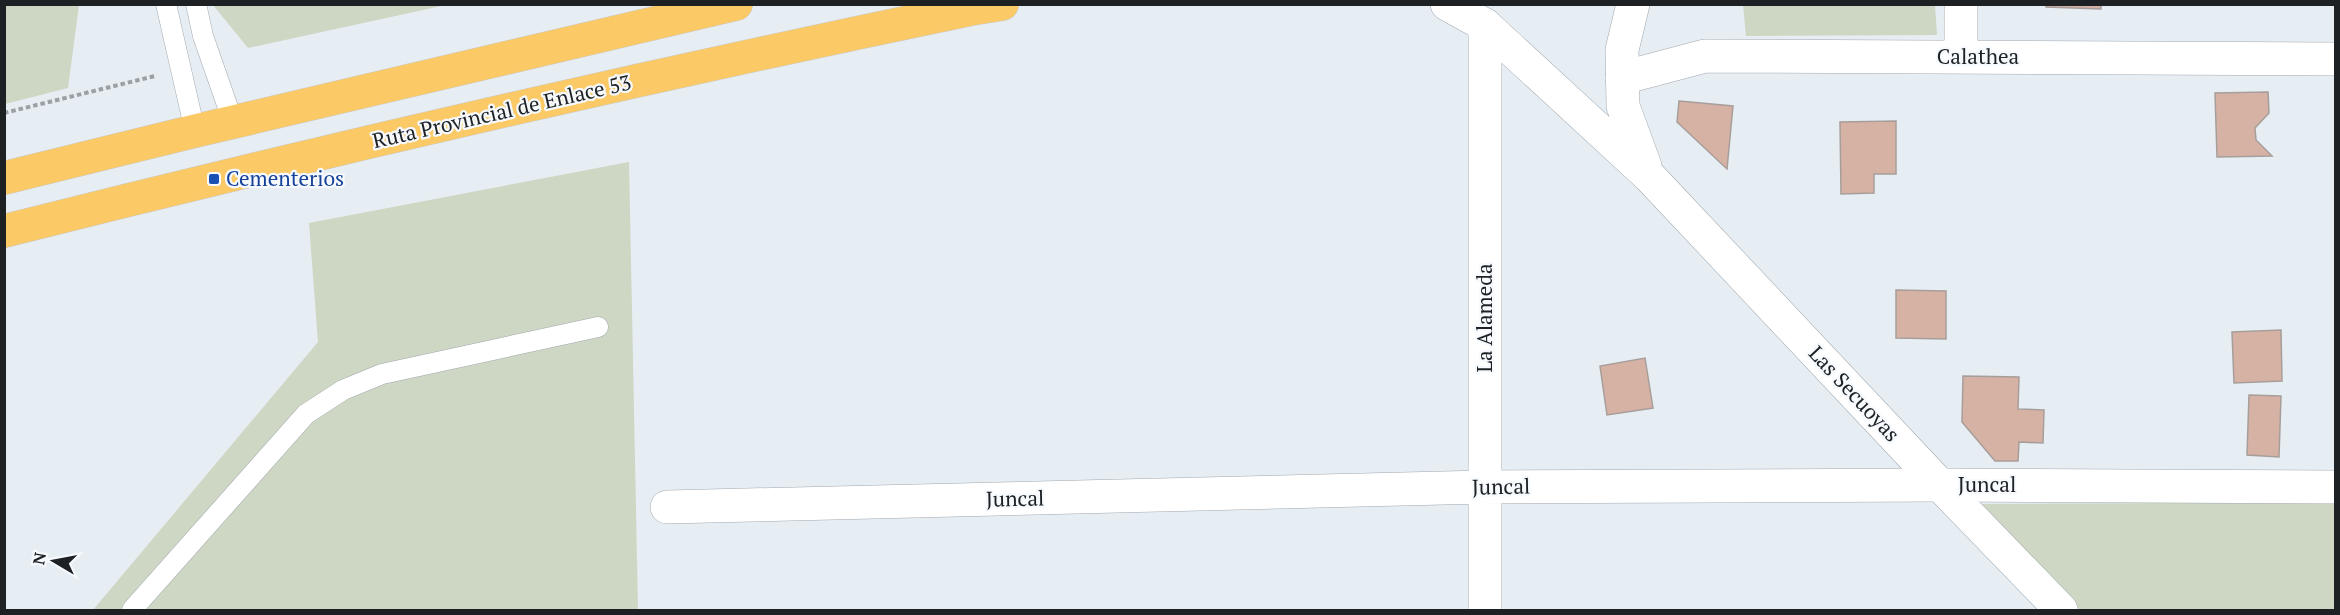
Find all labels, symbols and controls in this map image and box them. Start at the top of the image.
street label: Calathea [1937,42,2020,70]
street label: Ruta Provincial de Enlace 53 [370,68,634,154]
place label: Cementerios [226,164,344,192]
marker: Cementerios [207,172,221,186]
street label: La Alameda [1470,263,1498,373]
street label: Las Secuoyas [1803,339,1906,447]
street label: Juncal [1958,470,2016,498]
street label: Juncal [1472,471,1530,501]
street label: Juncal [986,483,1044,513]
north arrow [24,531,84,591]
text: N [27,551,51,566]

